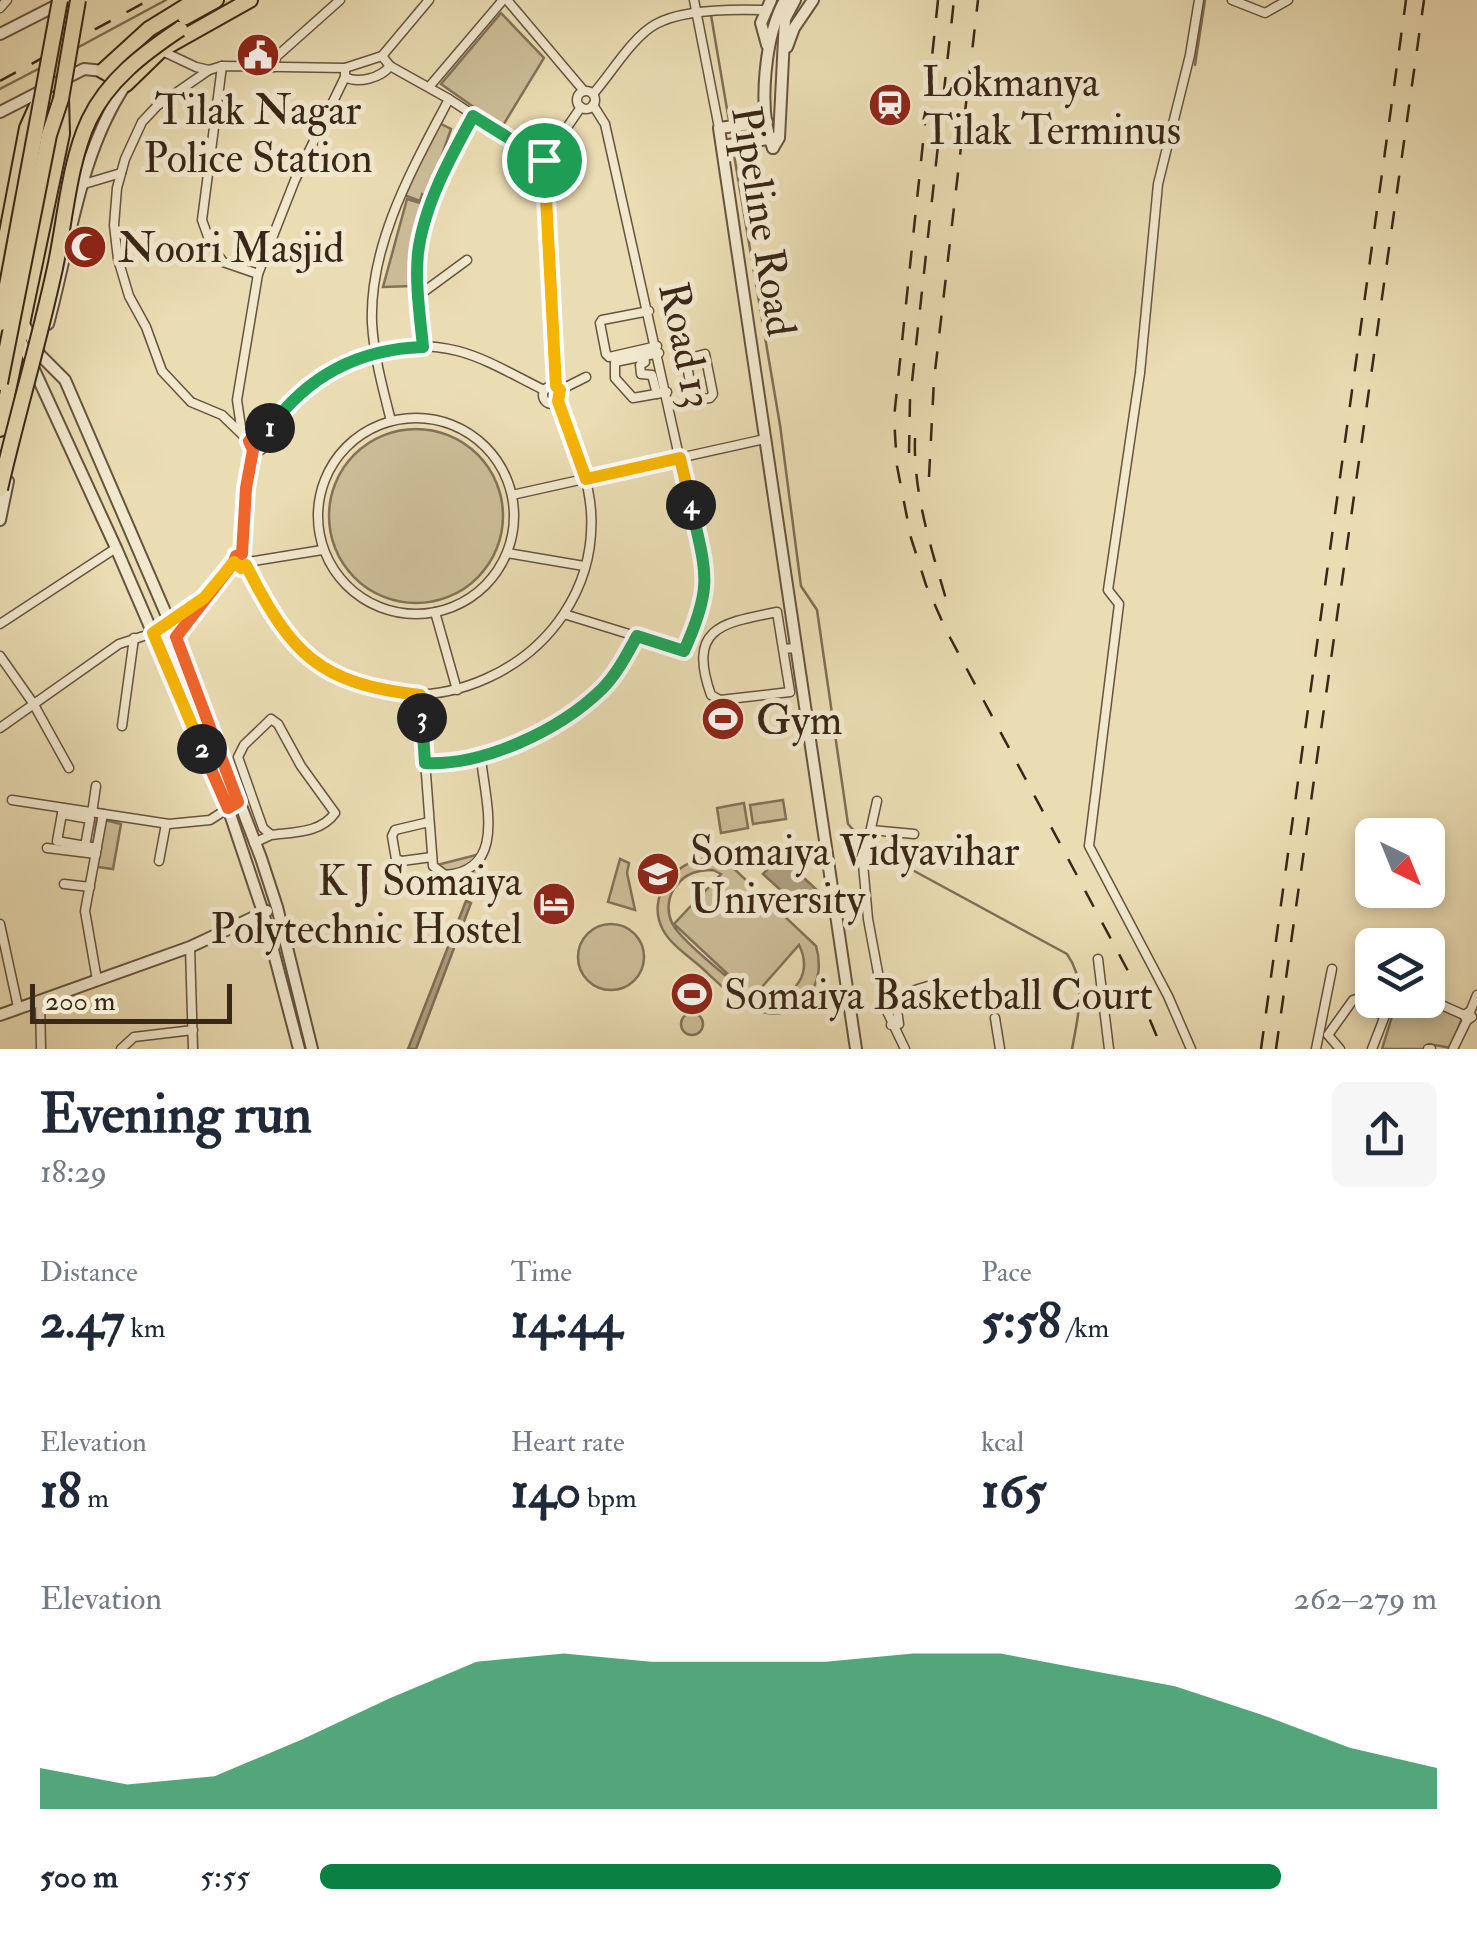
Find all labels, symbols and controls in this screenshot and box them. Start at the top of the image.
public building icon: Tilak Nagar Police Station [235,32,281,78]
place label: Lokmanya Tilak Terminus [922,57,1181,157]
station icon: Lokmanya Tilak Terminus [867,82,913,128]
place label: Tilak Nagar Police Station [143,85,373,185]
street label: Pipeline Road [719,103,807,340]
pin [502,118,587,203]
icon: arrive [517,133,572,188]
place label: Noori Masjid [118,223,344,275]
mosque icon: Noori Masjid [62,224,108,270]
street label: Road 13 [646,278,724,413]
pin: 1 [245,403,295,453]
text: 1 [265,410,275,445]
pin: 4 [666,480,716,530]
text: 4 [683,487,699,522]
pin: 3 [397,693,447,743]
place label: Gym [756,695,842,747]
sports icon: Gym [700,696,746,742]
text: 3 [417,700,427,735]
pin: 2 [177,724,227,774]
text: 2 [195,731,209,766]
north arrow [1355,818,1445,908]
map controls [1355,818,1445,1018]
place label: Somaiya Vidyavihar University [690,826,1020,926]
school or university icon: Somaiya Vidyavihar University [635,851,681,897]
place label: K J Somaiya Polytechnic Hostel [211,856,523,956]
hotel icon: K J Somaiya Polytechnic Hostel [531,881,577,927]
button: layers [1355,928,1445,1018]
place label: Somaiya Basketball Court [724,970,1153,1022]
sports icon: Somaiya Basketball Court [669,971,715,1017]
scale bar [30,979,232,1024]
text: 200 m [45,984,116,1019]
text: Evening run [40,1080,312,1149]
button: share [1332,1082,1437,1187]
text: 18:29 [40,1152,107,1192]
text: Distance [40,1255,138,1290]
text: Time [511,1255,572,1290]
text: Pace [981,1255,1032,1290]
text: 2.47 [40,1290,125,1353]
text: 14:44 [511,1290,622,1353]
text: 5:58 [981,1290,1061,1353]
text: km [125,1311,165,1346]
text: /km [1061,1311,1109,1346]
text: Elevation [40,1425,147,1460]
text: Heart rate [511,1425,625,1460]
text: kcal [981,1425,1024,1460]
text: 18 [40,1460,81,1523]
text: 140 [511,1460,581,1523]
text: 165 [981,1460,1046,1523]
text: m [81,1481,109,1516]
text: bpm [581,1481,637,1516]
text: Elevation [40,1579,162,1619]
text: 262–279 m [1293,1579,1437,1619]
text: 500 m [40,1857,118,1897]
text: 5:55 [200,1857,250,1897]

